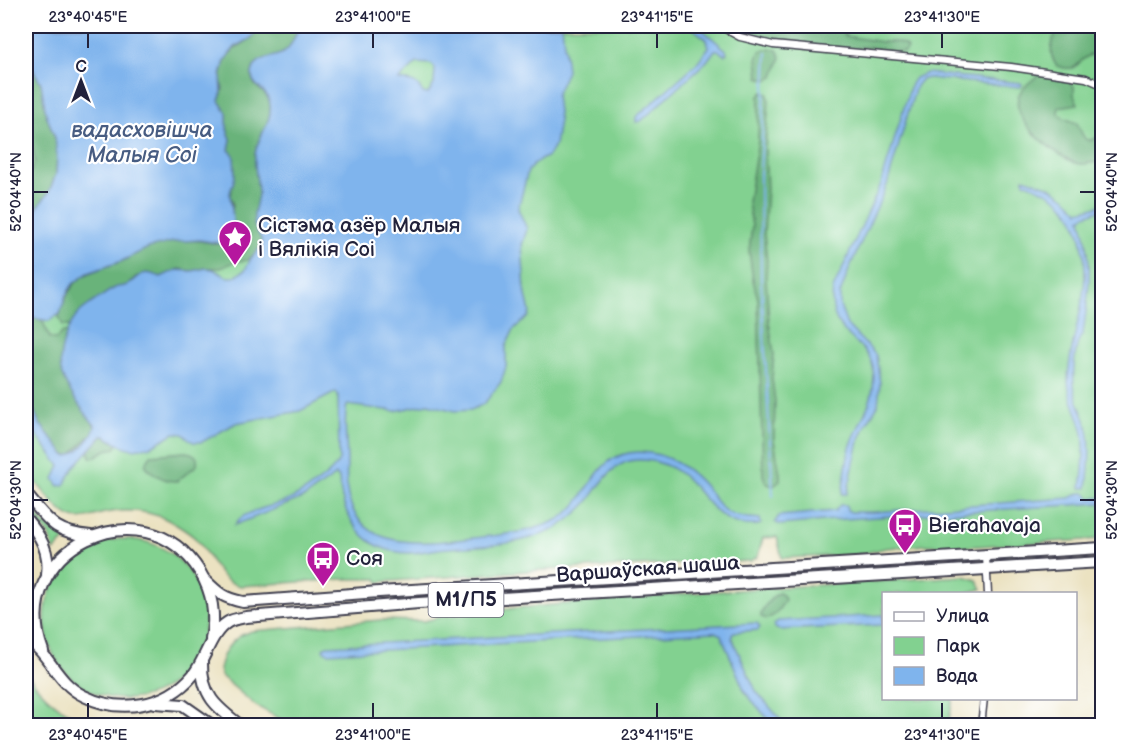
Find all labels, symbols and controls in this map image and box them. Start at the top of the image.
text: 23°40'45"E [49,8,128,27]
text: 23°41'00"E [335,8,411,27]
text: 23°41'15"E [621,8,693,27]
text: 23°41'30"E [904,8,980,27]
north arrow [51,51,111,111]
text: С [75,58,87,77]
water label: вадасховішча Малыя Соі [71,117,213,169]
text: 52°04'40"N [7,152,26,232]
text: 52°04'40"N [1103,152,1122,232]
place label: Сістэма азёр Малыя і Вялікія Соі [258,213,460,262]
place icon: Сістэма азёр Малыя і Вялікія Соі [217,219,253,266]
text: 52°04'30"N [7,460,26,540]
text: 52°04'30"N [1103,460,1122,540]
bus stop icon: Bierahavaja [887,507,923,554]
place label: Bierahavaja [928,513,1041,538]
bus stop icon: Соя [305,540,341,587]
place label: Соя [346,546,383,571]
street label: Варшаўская шаша [555,550,741,588]
road number: М1/П5 [428,583,504,617]
legend [882,592,1077,700]
text: Улица [936,606,990,627]
text: Парк [936,636,980,657]
text: Вода [936,666,978,687]
text: 23°40'45"E [49,726,128,745]
text: 23°41'00"E [335,726,411,745]
text: 23°41'15"E [621,726,693,745]
text: 23°41'30"E [904,726,980,745]

